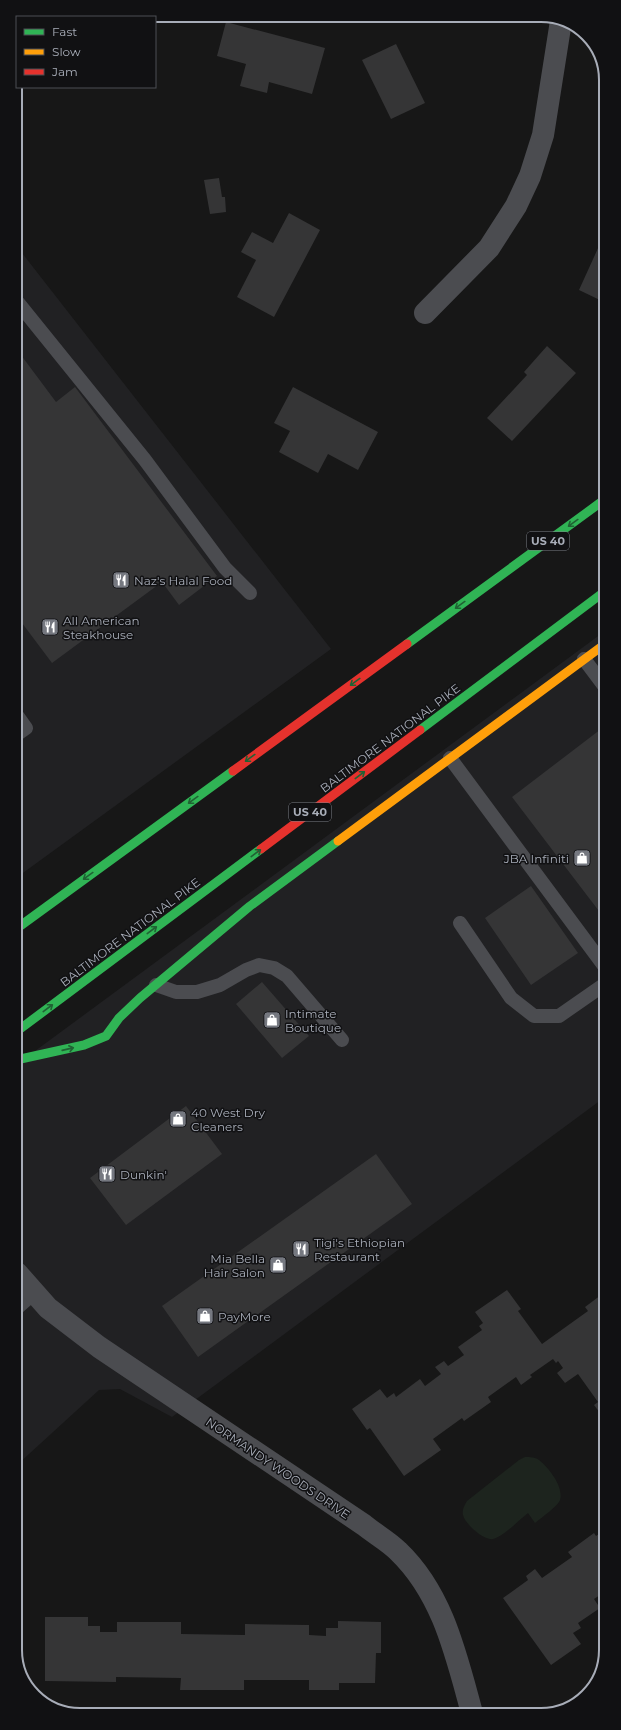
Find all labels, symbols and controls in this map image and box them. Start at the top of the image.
legend [16,16,156,88]
text: Fast [52,24,77,39]
text: Slow [52,44,81,59]
text: Jam [51,64,78,79]
one-way arrow [568,519,579,527]
road number: US 40 [527,532,569,550]
restaurant icon: Naz's Halal Food [111,570,131,590]
place label: Naz's Halal Food [134,573,232,588]
one-way arrow [455,601,466,609]
place label: All American Steakhouse [63,613,140,642]
restaurant icon: All American Steakhouse [40,617,60,637]
one-way arrow [350,678,361,686]
street label: BALTIMORE NATIONAL PIKE [317,680,463,796]
one-way arrow [245,754,256,762]
one-way arrow [355,771,366,779]
one-way arrow [188,796,199,804]
road number: US 40 [289,803,331,821]
one-way arrow [250,848,261,857]
shop icon: JBA Infiniti [572,848,592,868]
place label: JBA Infiniti [503,851,569,866]
one-way arrow [83,872,94,881]
street label: BALTIMORE NATIONAL PIKE [57,874,203,990]
one-way arrow [146,926,157,935]
one-way arrow [42,1004,53,1012]
place label: Intimate Boutique [285,1006,341,1035]
shop icon: Intimate Boutique [262,1010,282,1030]
one-way arrow [61,1044,74,1052]
place label: 40 West Dry Cleaners [191,1105,265,1134]
shop icon: 40 West Dry Cleaners [168,1109,188,1129]
restaurant icon: Dunkin' [97,1164,117,1184]
place label: Dunkin' [120,1167,167,1182]
place label: Tigi's Ethiopian Restaurant [314,1235,405,1264]
restaurant icon: Tigi's Ethiopian Restaurant [291,1239,311,1259]
place label: Mia Bella Hair Salon [204,1251,265,1280]
shop icon: Mia Bella Hair Salon [268,1255,288,1275]
shop icon: PayMore [195,1306,215,1326]
place label: PayMore [218,1309,271,1324]
street label: NORMANDY WOODS DRIVE [203,1414,353,1522]

